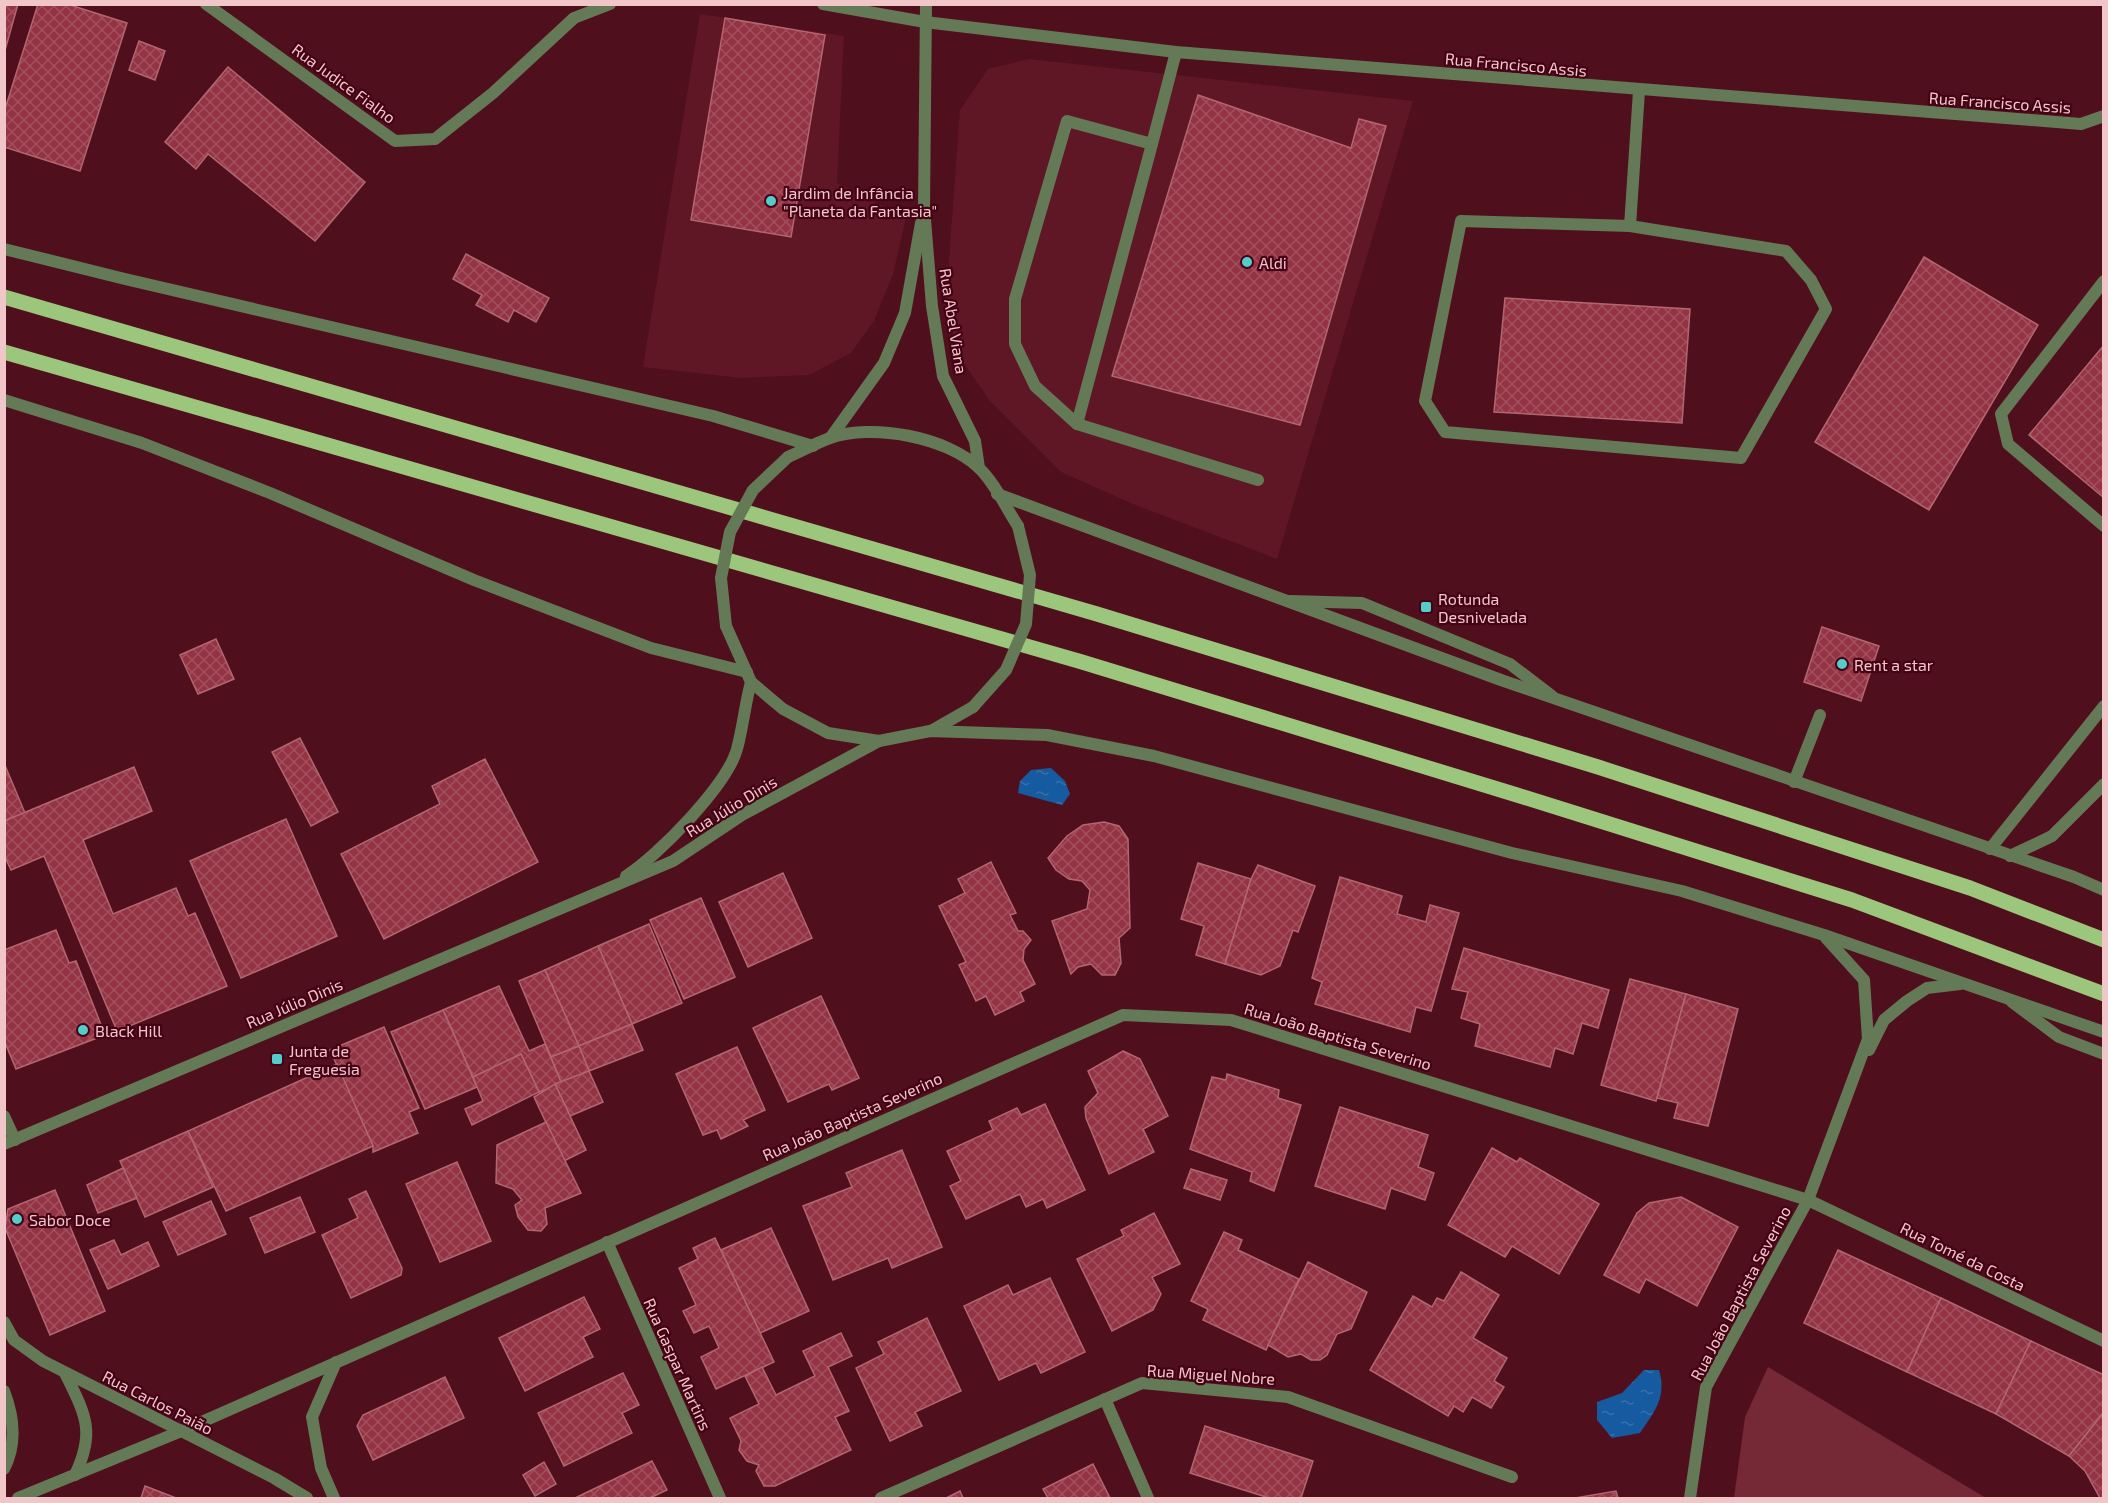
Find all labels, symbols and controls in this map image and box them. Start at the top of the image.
street label: Rua Judice Fialho [289,39,399,127]
street label: Rua Francisco Assis [1444,48,1588,80]
street label: Rua Francisco Assis [1928,88,2072,116]
place label: Jardim de Infância "Planeta da Fantasia" [783,183,937,220]
marker: Jardim de Infância "Planeta da Fantasia" [764,194,778,208]
place label: Aldi [1259,253,1287,272]
marker: Aldi [1240,255,1254,269]
street label: Rua Abel Viana [936,267,972,375]
place label: Rotunda Desnivelada [1438,589,1527,626]
marker: Rotunda Desnivelada [1419,600,1433,614]
place label: Rent a star [1854,655,1934,674]
marker: Rent a star [1835,657,1849,671]
street label: Rua Júlio Dinis [682,771,780,841]
street label: Rua Júlio Dinis [243,974,345,1032]
street label: Rua João Baptista Severino [1242,998,1434,1074]
place label: Black Hill [95,1021,162,1040]
marker: Black Hill [76,1023,90,1037]
place label: Junta de Freguesia [289,1041,360,1078]
marker: Junta de Freguesia [270,1052,284,1066]
street label: Rua João Baptista Severino [759,1068,945,1164]
street label: Rua João Baptista Severino [1686,1203,1794,1383]
place label: Sabor Doce [29,1210,111,1229]
marker: Sabor Doce [10,1212,24,1226]
street label: Rua Tomé da Costa [1897,1218,2029,1294]
street label: Rua Gaspar Martins [640,1295,716,1433]
street label: Rua Miguel Nobre [1146,1360,1276,1388]
street label: Rua Carlos Paião [100,1366,216,1438]

